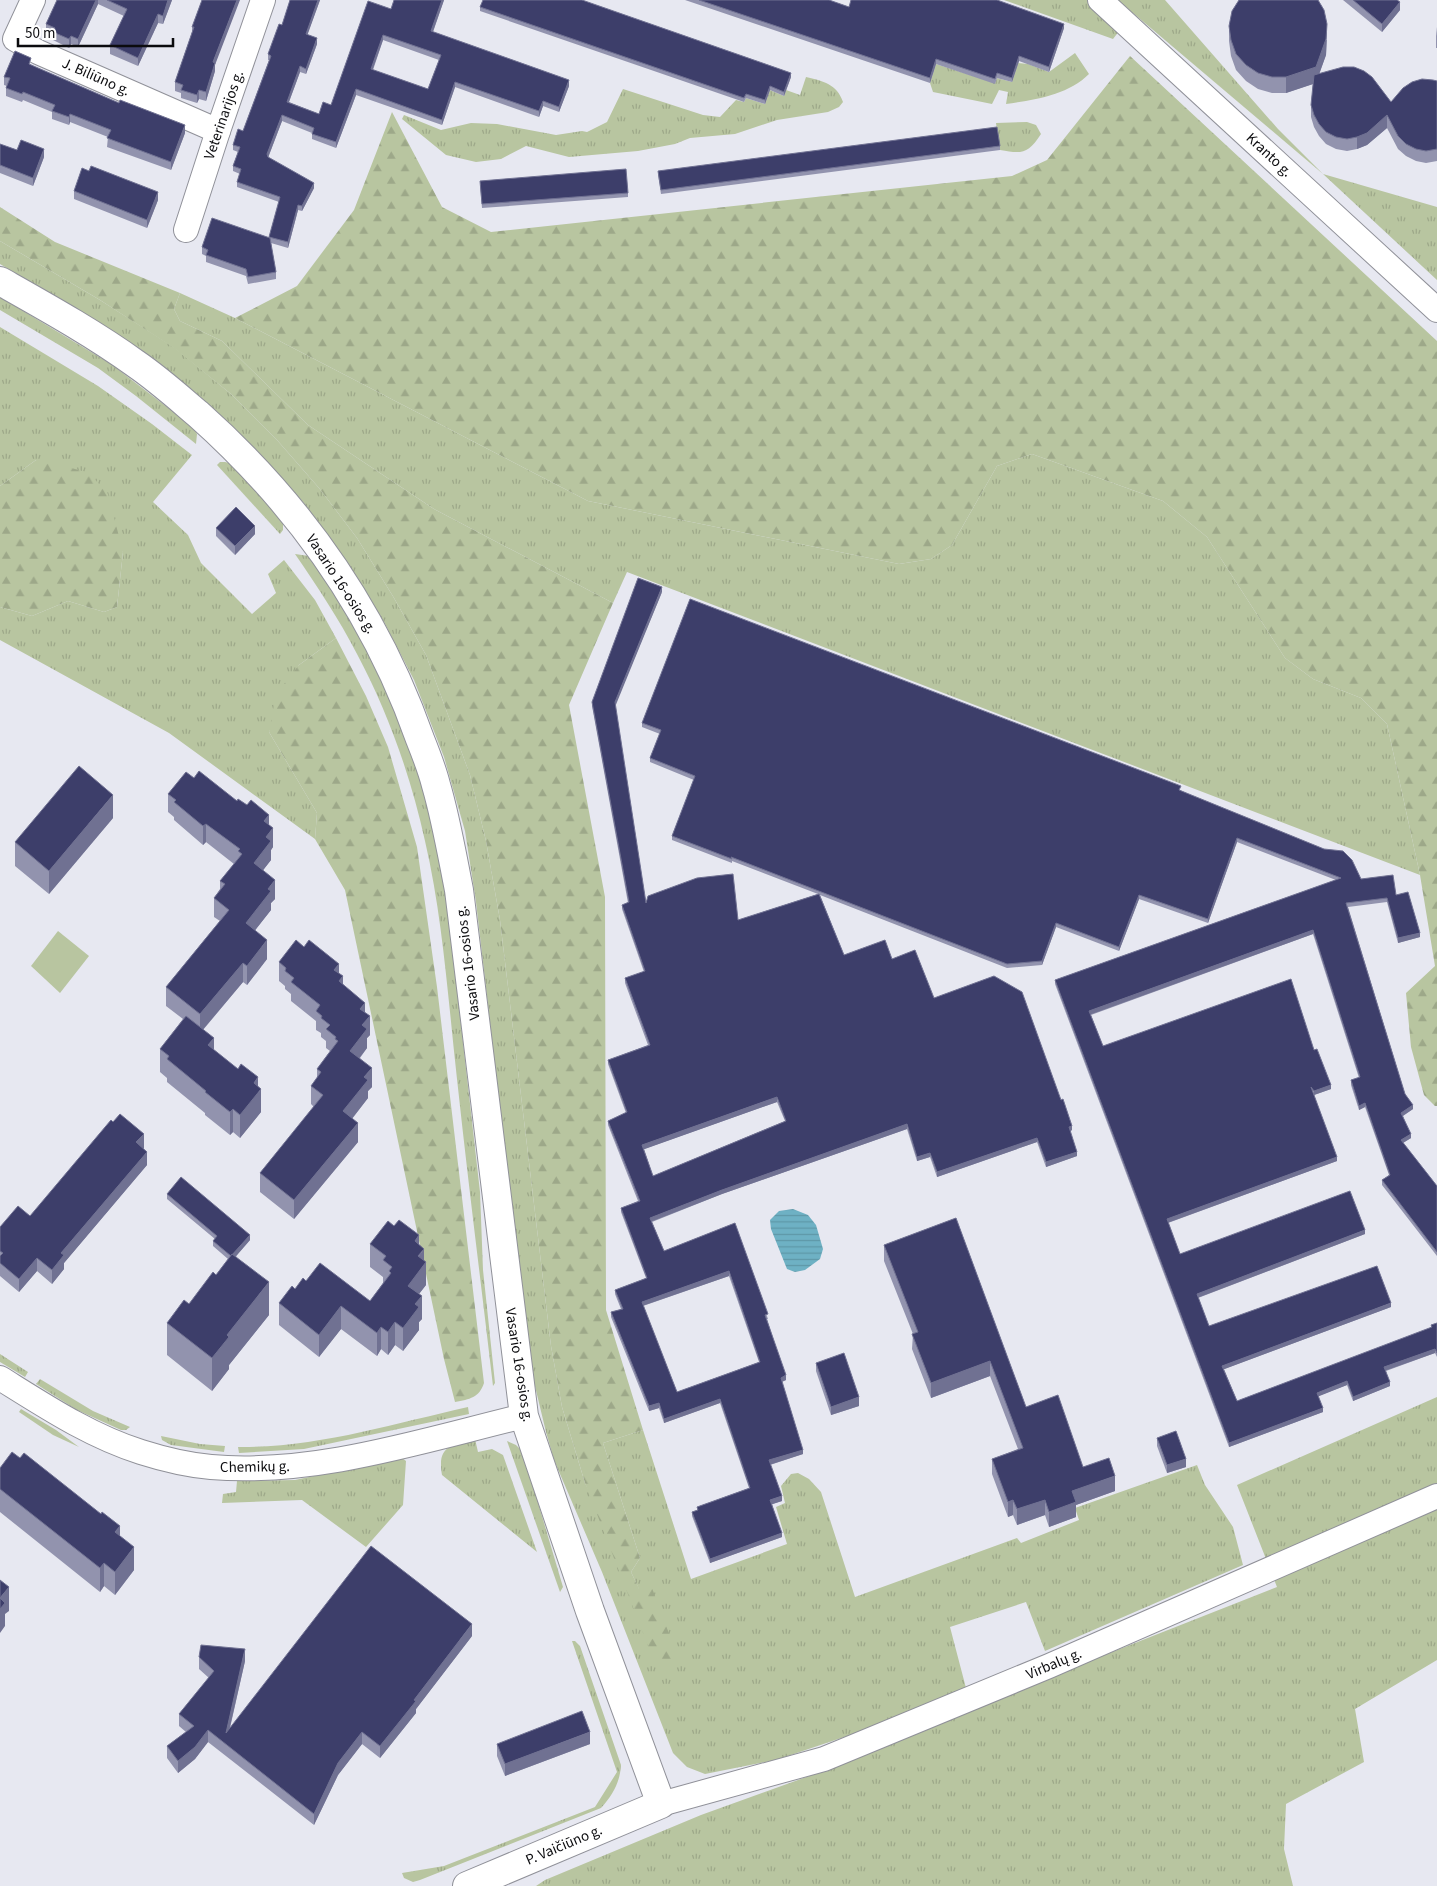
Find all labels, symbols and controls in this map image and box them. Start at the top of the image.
scale bar [18,15,172,47]
text: 50 m [25,23,55,44]
street label: J. Biliūno g. [59,53,133,101]
street label: Veterinarijos g. [199,68,249,162]
street label: Kranto g. [1241,128,1297,182]
street label: Vasario 16-osios g. [301,530,381,638]
street label: Vasario 16-osios g. [451,905,485,1021]
street label: Vasario 16-osios g. [500,1306,538,1424]
street label: Chemikų g. [220,1456,290,1478]
street label: Virbalų g. [1023,1643,1085,1685]
street label: P. Vaičiūno g. [522,1819,606,1871]

